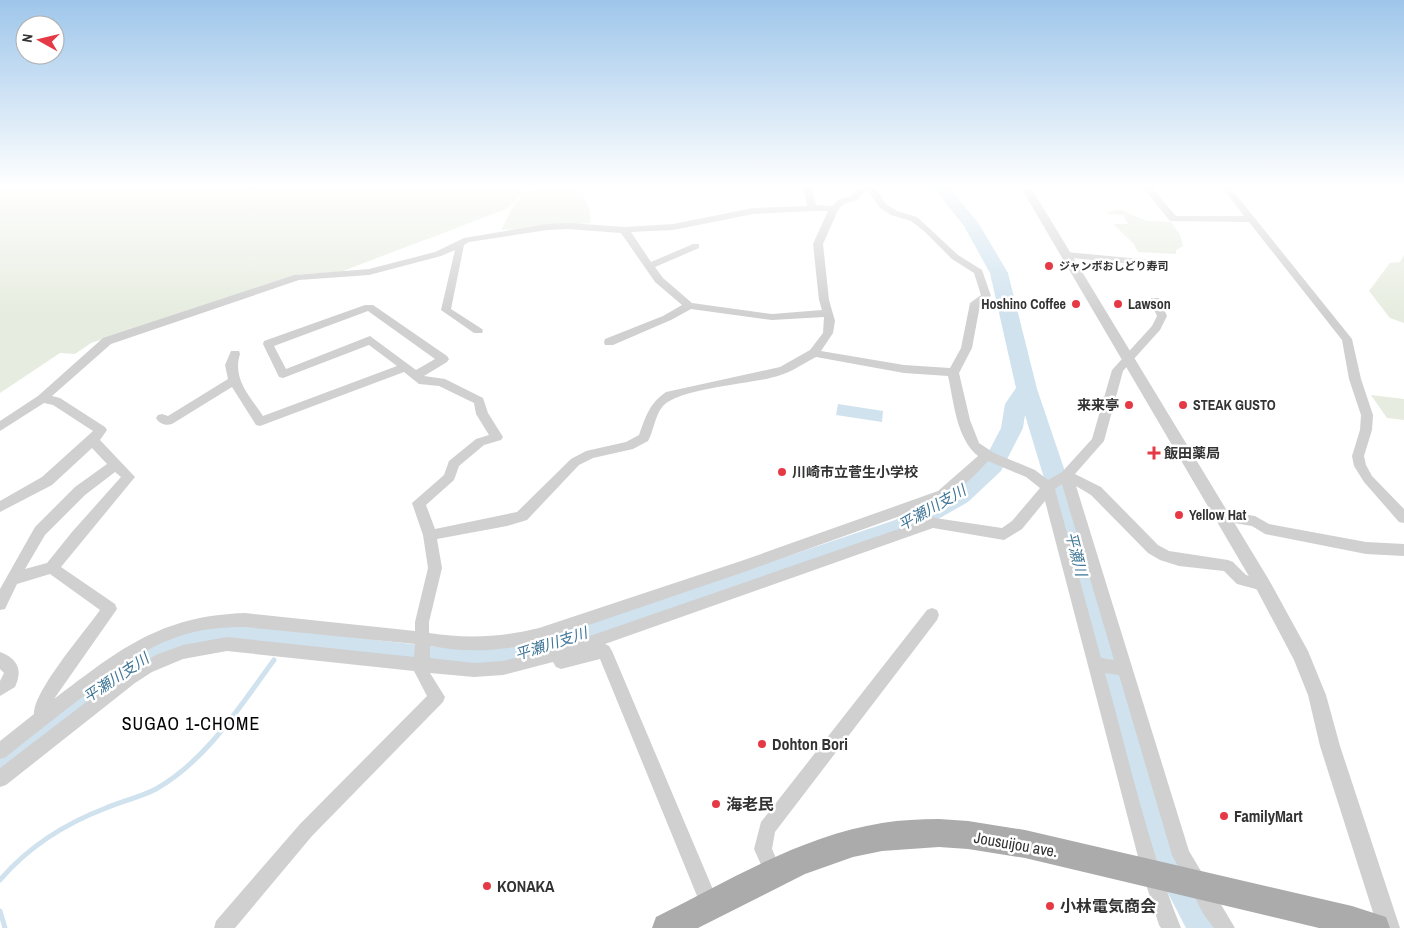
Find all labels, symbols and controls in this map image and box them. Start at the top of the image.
north arrow [15,15,65,65]
text: N [18,33,37,44]
place label: ジャンボおしどり寿司 [1059,259,1168,273]
marker: ジャンボおしどり寿司 [1043,260,1055,272]
place label: Hoshino Coffee [981,295,1066,313]
place label: Lawson [1128,295,1171,313]
marker: Hoshino Coffee [1070,298,1082,310]
marker: Lawson [1112,298,1124,310]
place label: 来来亭 [1077,396,1119,414]
place label: STEAK GUSTO [1193,396,1276,414]
marker: 来来亭 [1123,399,1135,411]
marker: STEAK GUSTO [1177,399,1189,411]
place label: 飯田薬局 [1164,444,1220,462]
marker: 飯田薬局 [1148,447,1160,459]
place label: 川崎市立菅生小学校 [792,463,918,481]
marker: 川崎市立菅生小学校 [776,466,788,478]
water label: 平瀬川支川 [894,479,971,535]
place label: Yellow Hat [1189,506,1246,524]
marker: Yellow Hat [1173,509,1185,521]
water label: 平瀬川 [1061,529,1093,580]
water label: 平瀬川支川 [512,621,592,665]
water label: 平瀬川支川 [79,647,154,707]
district label: SUGAO 1-CHOME [122,711,260,736]
place label: Dohton Bori [772,733,848,755]
marker: Dohton Bori [756,738,768,750]
place label: 海老民 [726,793,774,815]
marker: 海老民 [710,798,722,810]
place label: FamilyMart [1234,805,1303,827]
marker: FamilyMart [1218,810,1230,822]
street label: Jousuijou ave. [972,826,1060,862]
place label: KONAKA [497,875,555,897]
marker: KONAKA [481,880,493,892]
place label: 小林電気商会 [1060,895,1156,917]
marker: 小林電気商会 [1044,900,1056,912]

